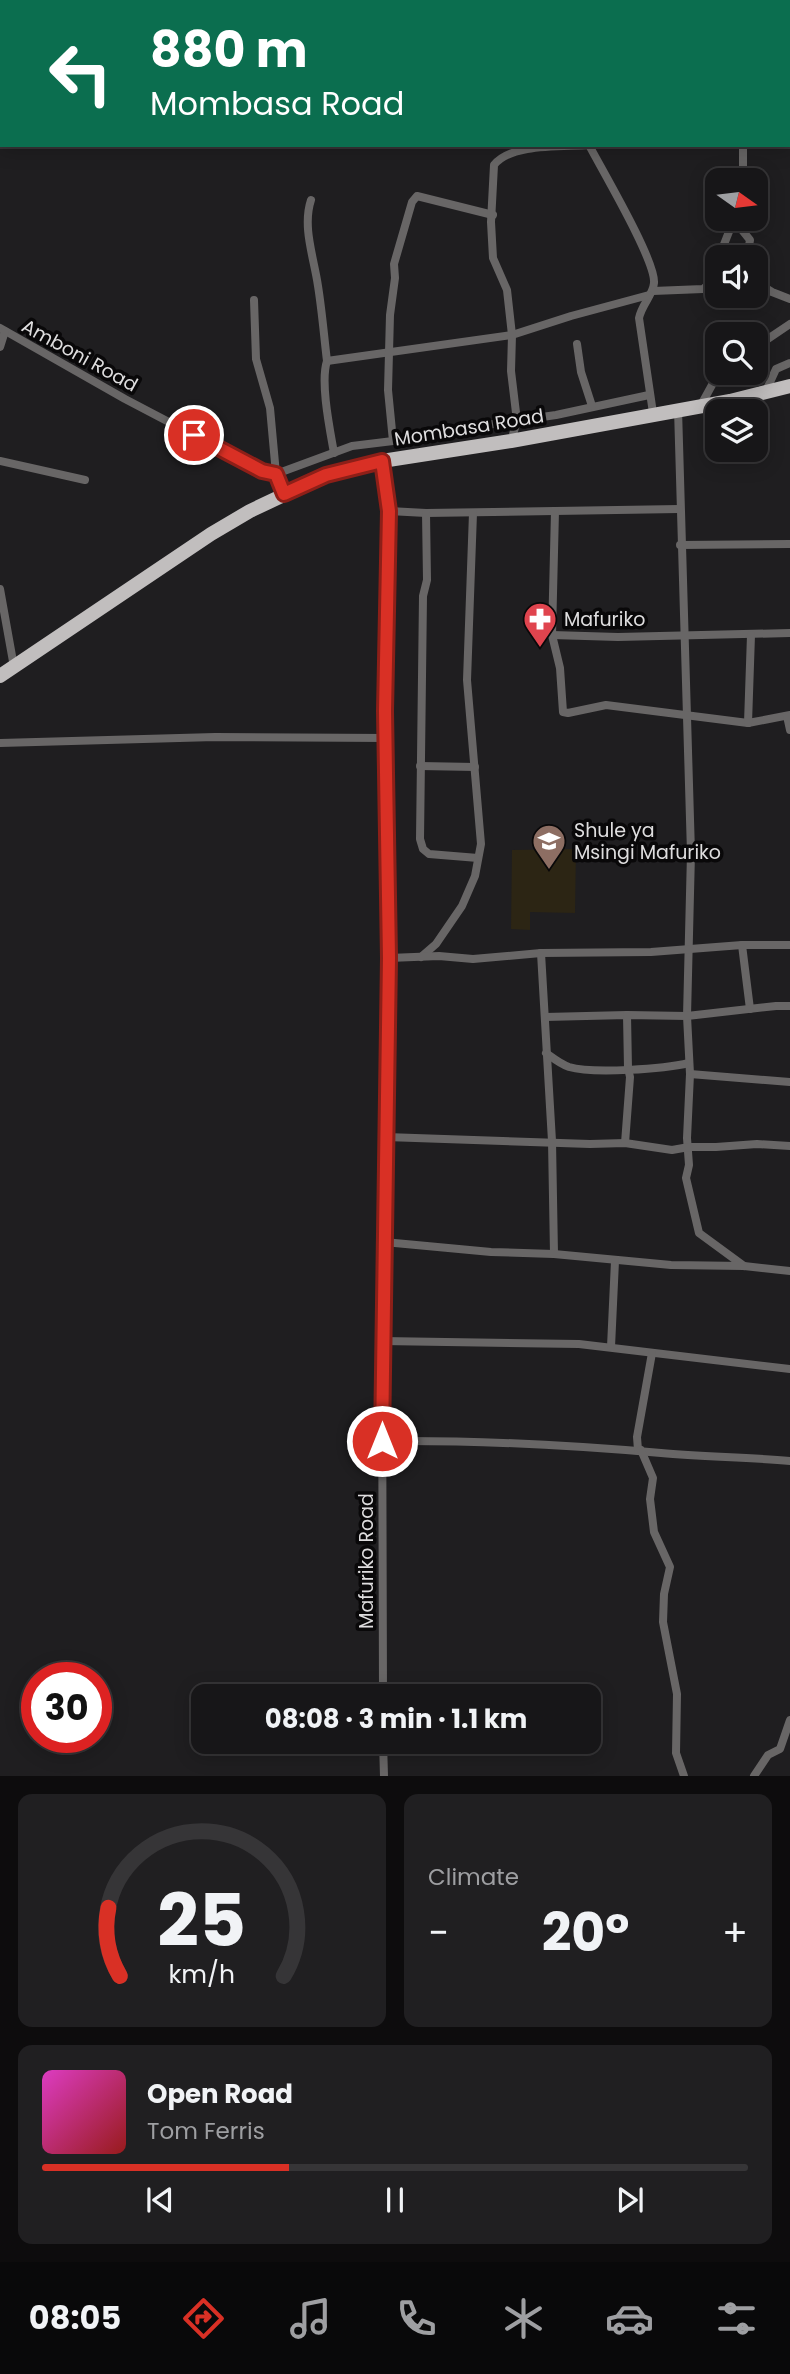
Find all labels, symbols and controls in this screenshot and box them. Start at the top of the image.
text: 880 m [150,16,308,84]
icon: left [35,28,126,119]
text: Mombasa Road [150,81,404,126]
north arrow [705,168,768,231]
map controls [705,168,768,462]
button: sound [705,245,768,308]
street label: Amboni Road [17,312,143,398]
button: search [705,322,768,385]
button: layers [705,399,768,462]
street label: Mombasa Road [392,402,546,453]
pin [164,405,224,465]
icon: arrive [175,416,213,454]
pharmacy icon: Mafuriko [521,600,559,649]
place label: Mafuriko [564,606,645,633]
place label: Shule ya Msingi Mafuriko [574,817,721,866]
school or university icon: Shule ya Msingi Mafuriko [530,822,568,871]
position arrow [345,1404,419,1478]
street label: Mafuriko Road [353,1493,380,1629]
speed limit sign: 30 [21,1662,112,1753]
text: 08:08 · 3 min · 1.1 km [265,1701,527,1737]
text: Climate [428,1861,519,1893]
text: 25 [158,1871,246,1972]
text: 20° [542,1896,629,1969]
text: − [428,1906,449,1959]
text: + [722,1906,748,1959]
text: km/h [169,1957,235,1992]
text: Open Road [147,2076,293,2112]
text: Tom Ferris [147,2115,265,2147]
icon: previous [141,2181,179,2219]
icon: pause [376,2181,414,2219]
icon: next [611,2181,649,2219]
icon: directions [179,2294,228,2343]
icon: music [286,2294,335,2343]
icon: phone [392,2294,441,2343]
icon: climate [499,2294,548,2343]
icon: car [605,2294,654,2343]
icon: filters [712,2294,761,2343]
text: 08:05 [29,2295,121,2340]

